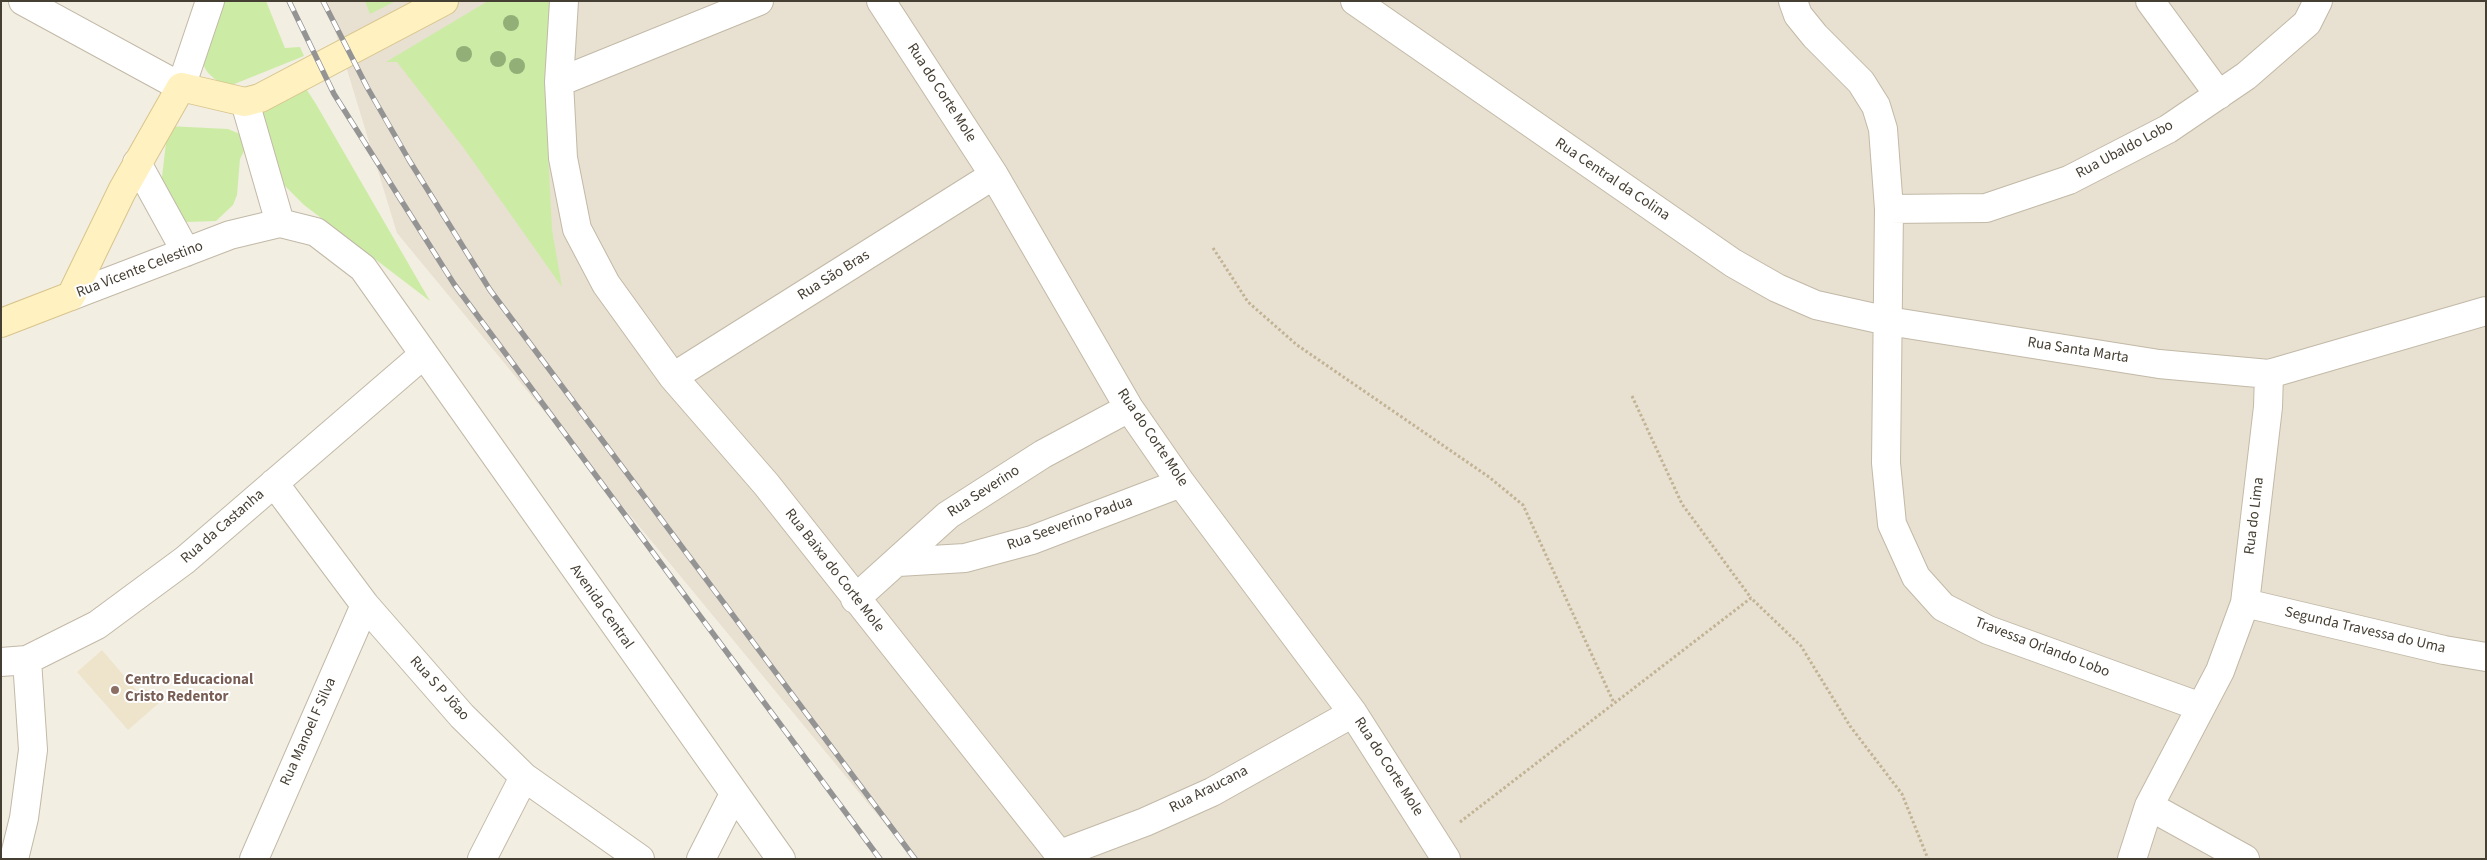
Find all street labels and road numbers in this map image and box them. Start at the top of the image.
street label: Rua do Corte Mole [902,40,980,146]
street label: Rua Ubaldo Lobo [2073,117,2177,183]
street label: Rua Central da Colina [1551,135,1673,225]
street label: Rua Vicente Celestino [74,237,206,303]
street label: Rua São Bras [795,247,873,305]
street label: Rua Santa Marta [2026,334,2130,368]
street label: Rua do Corte Mole [1113,386,1191,490]
street label: Rua Severino [945,462,1023,522]
street label: Rua do Lima [2241,476,2269,556]
street label: Rua da Castanha [178,486,268,568]
street label: Rua Seeverino Padua [1005,493,1135,555]
street label: Rua Baixa do Corte Mole [780,506,888,636]
street label: Avenida Central [565,561,637,653]
street label: Segunda Travessa do Uma [2283,604,2447,658]
street label: Travessa Orlando Lobo [1972,614,2112,682]
street label: Rua S P Jõao [405,653,473,725]
street label: Rua Manoel F Silva [277,675,341,789]
street label: Rua do Corte Mole [1349,714,1427,820]
street label: Rua Araucana [1167,762,1251,818]

